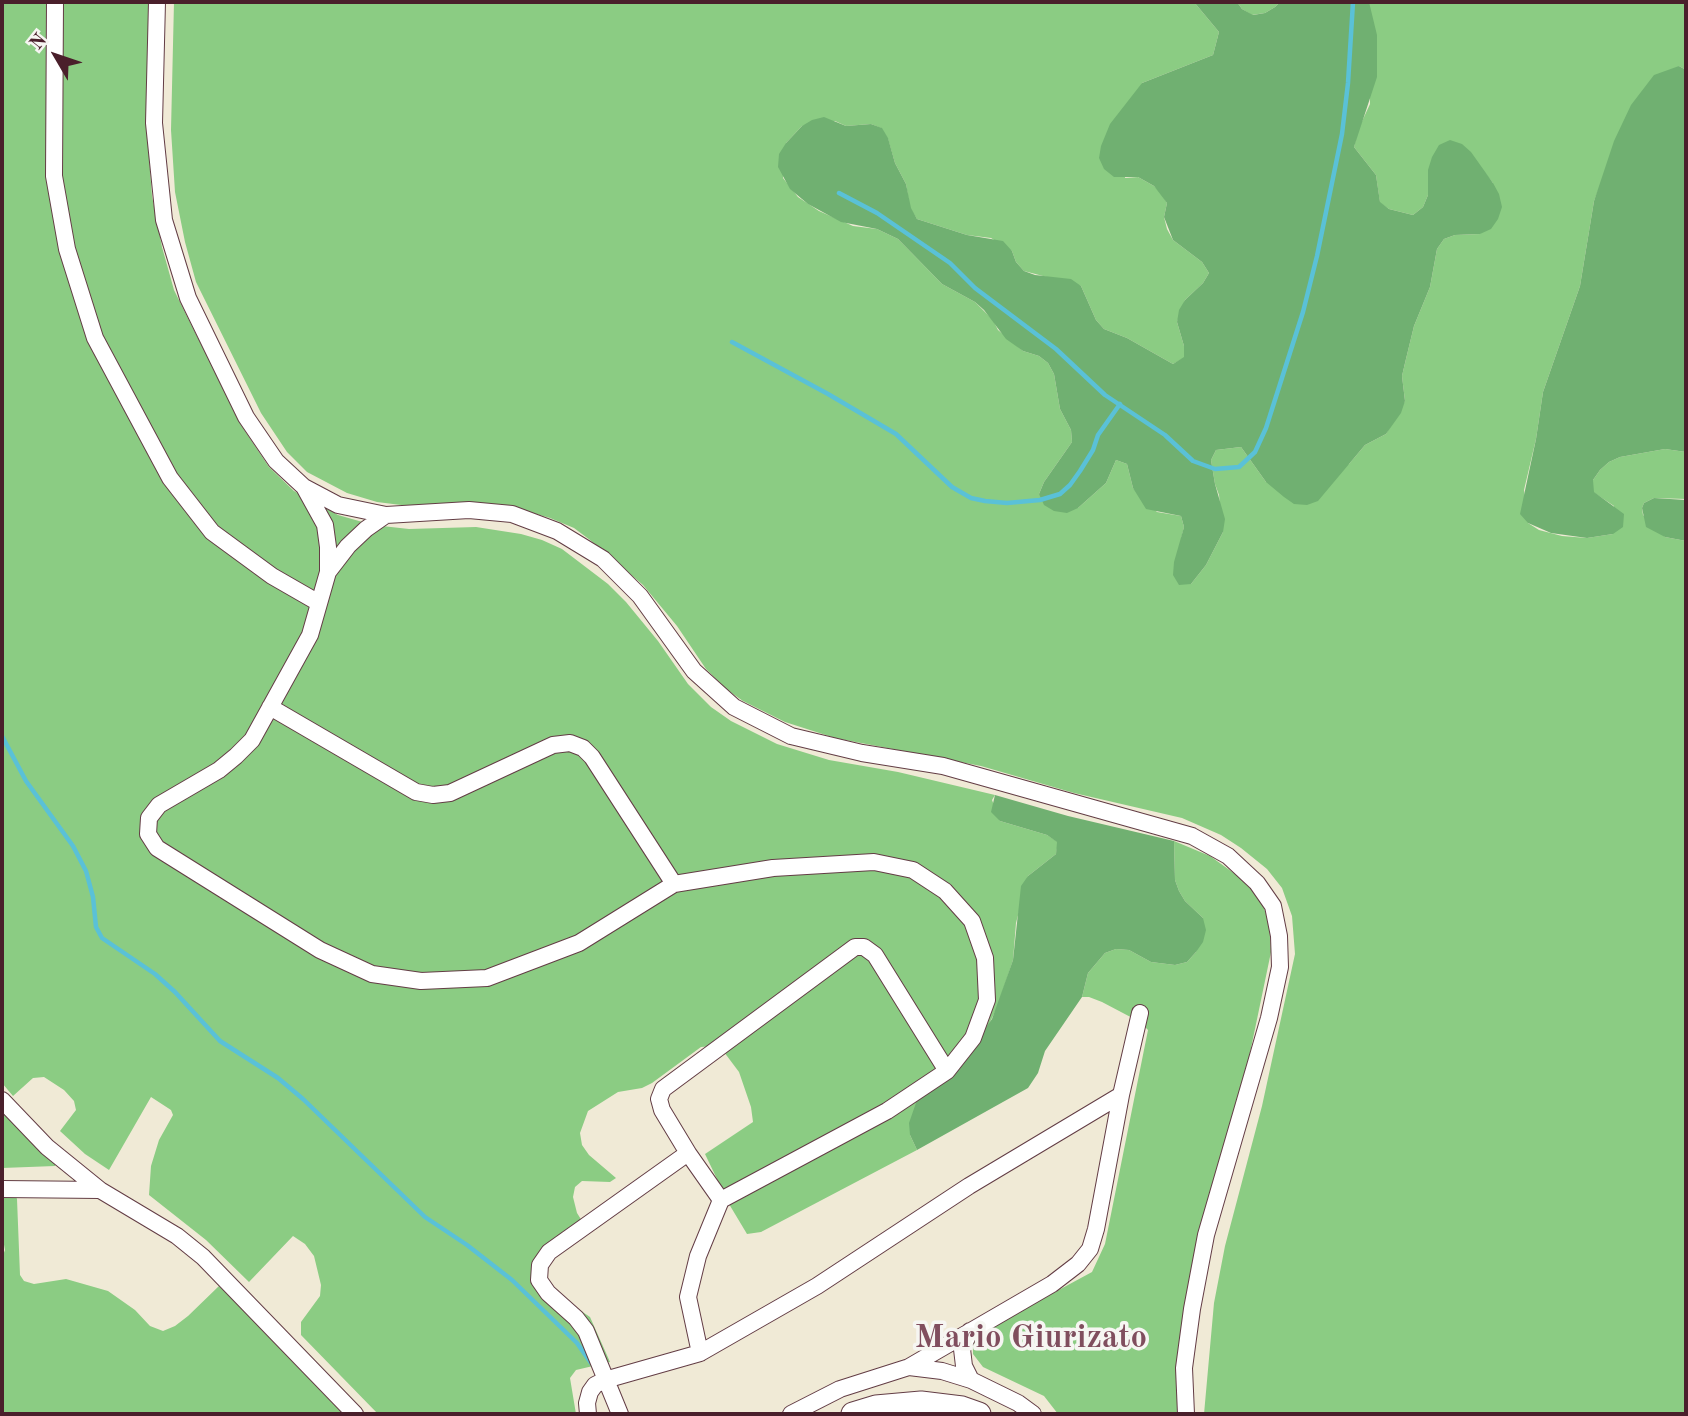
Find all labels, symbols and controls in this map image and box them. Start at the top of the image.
north arrow [21,21,91,91]
text: N [27,31,51,54]
district label: Mario Giurizato [915,1318,1147,1358]

